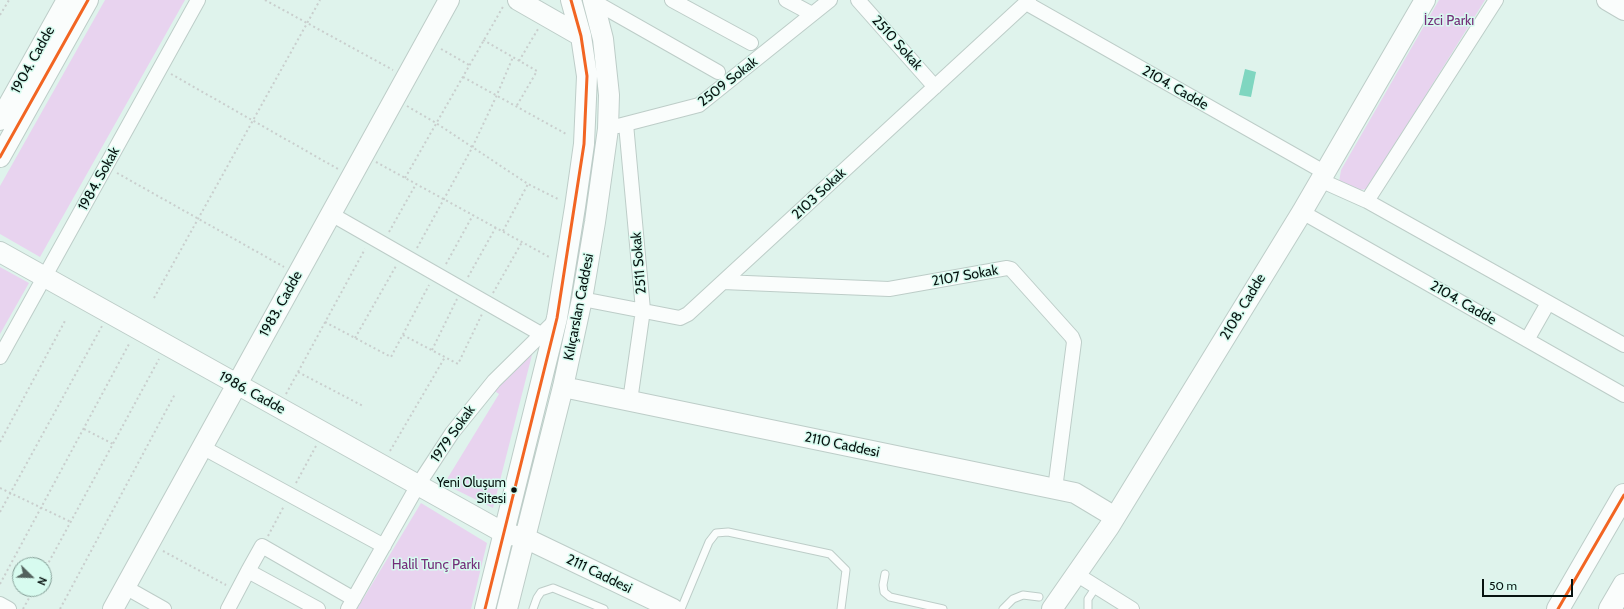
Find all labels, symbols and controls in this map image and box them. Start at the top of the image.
street label: 2510 Sokak [868,12,926,74]
park label: İzci Parkı [1424,13,1474,29]
street label: 1904. Cadde [8,23,58,97]
street label: 2509 Sokak [695,54,761,110]
street label: 2104. Cadde [1139,62,1211,114]
street label: 1984. Sokak [75,144,123,214]
street label: 2103 Sokak [789,165,849,223]
street label: 2511 Sokak [628,231,650,295]
street label: Kılıçarslan Caddesi [560,252,598,362]
street label: 2107 Sokak [931,262,999,290]
street label: 1983. Cadde [256,268,306,340]
street label: 2108. Cadde [1217,271,1269,343]
street label: 2104. Cadde [1427,277,1499,329]
street label: 1986. Cadde [216,368,288,418]
street label: 1979 Sokak [427,402,479,466]
street label: 2110 Caddesi [803,429,881,461]
place label: Yeni Oluşum Sitesi [437,475,506,506]
marker: Yeni Oluşum Sitesi [509,485,519,495]
street label: 2111 Caddesi [563,551,635,597]
north arrow [12,557,52,597]
park label: Halil Tunç Parkı [392,557,480,573]
scale bar [1484,571,1575,597]
text: N [34,575,50,588]
text: 50 m [1489,578,1517,593]

